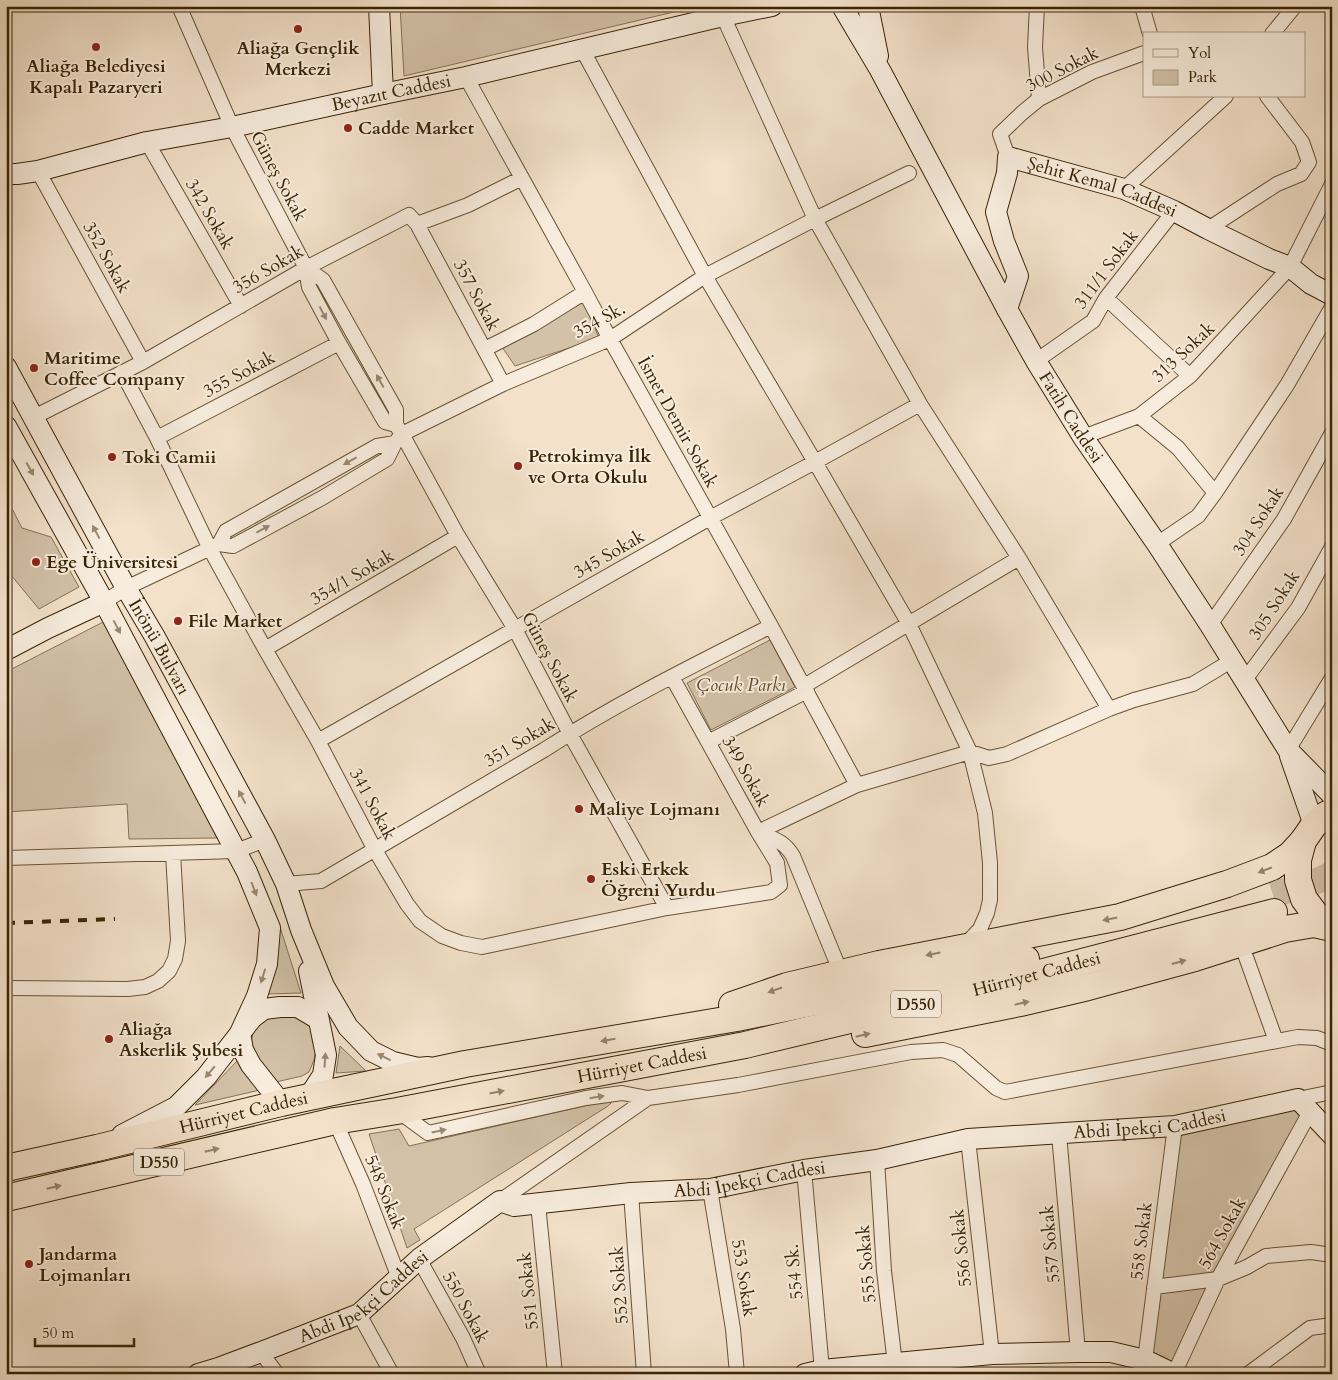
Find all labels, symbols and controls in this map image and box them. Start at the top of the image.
marker: Aliağa Gençlik Merkezi [292,23,304,35]
legend [1143,32,1306,98]
place label: Aliağa Gençlik Merkezi [236,36,360,82]
street label: 300 Sokak [1022,40,1103,98]
marker: Aliağa Belediyesi Kapalı Pazaryeri [90,41,102,53]
text: Yol [1188,43,1211,63]
place label: Aliağa Belediyesi Kapalı Pazaryeri [26,54,166,100]
text: Park [1188,67,1217,87]
street label: Beyazıt Caddesi [329,68,453,118]
place label: Cadde Market [358,116,475,141]
marker: Cadde Market [342,122,354,134]
street label: Güneş Sokak [244,127,313,226]
street label: Şehit Kemal Caddesi [1024,151,1181,224]
street label: 342 Sokak [179,174,240,255]
street label: 352 Sokak [77,217,137,298]
street label: 311/1 Sokak [1068,224,1145,314]
street label: 356 Sokak [228,239,309,300]
street label: 357 Sokak [447,255,506,336]
street label: 354 Sk. [569,296,630,345]
one-way arrow [319,306,327,320]
street label: 313 Sokak [1146,316,1221,388]
street label: 355 Sokak [199,345,280,404]
place label: Maritime Coffee Company [44,346,186,392]
street label: İsmet Demir Sokak [631,352,724,493]
marker: Maritime Coffee Company [28,362,40,374]
street label: Fatih Caddesi [1033,367,1109,468]
one-way arrow [375,374,384,387]
place label: Petrokimya İlk ve Orta Okulu [528,444,652,490]
place label: Toki Camii [122,445,216,470]
marker: Toki Camii [106,451,118,463]
one-way arrow [343,457,358,465]
marker: Petrokimya İlk ve Orta Okulu [512,460,524,472]
one-way arrow [26,462,34,476]
street label: 304 Sokak [1227,481,1290,561]
street label: 345 Sokak [569,524,650,585]
one-way arrow [92,525,100,539]
one-way arrow [256,525,271,533]
street label: 354/1 Sokak [306,543,399,612]
place label: Ege Üniversitesi [46,550,179,575]
marker: Ege Üniversitesi [30,556,42,568]
street label: 305 Sokak [1243,565,1306,645]
street label: İnönü Bulvarı [122,594,196,699]
street label: Güneş Sokak [515,608,584,707]
place label: File Market [188,609,283,634]
marker: File Market [172,615,184,627]
one-way arrow [113,619,121,634]
park label: Çocuk Parkı [696,673,786,698]
street label: 351 Sokak [479,711,560,773]
street label: 349 Sokak [716,731,776,812]
street label: 341 Sokak [343,764,402,845]
one-way arrow [238,790,246,804]
place label: Maliye Lojmanı [589,797,720,822]
marker: Maliye Lojmanı [573,803,585,815]
place label: Eski Erkek Öğreni Yurdu [601,857,716,903]
one-way arrow [1257,867,1272,874]
marker: Eski Erkek Öğreni Yurdu [585,873,597,885]
one-way arrow [250,882,258,897]
one-way arrow [1102,915,1117,923]
street label: Hürriyet Caddesi [970,946,1103,1003]
one-way arrow [925,950,941,958]
one-way arrow [1172,958,1187,966]
one-way arrow [258,969,266,984]
one-way arrow [767,986,782,994]
road number: D550 [891,991,941,1018]
one-way arrow [1015,998,1031,1006]
place label: Aliağa Askerlik Şubesi [119,1017,243,1063]
one-way arrow [855,1031,870,1039]
marker: Aliağa Askerlik Şubesi [103,1033,115,1045]
one-way arrow [599,1036,615,1044]
street label: Hürriyet Caddesi [575,1041,709,1090]
one-way arrow [321,1052,329,1068]
one-way arrow [376,1053,391,1062]
one-way arrow [205,1065,216,1078]
street label: Hürriyet Caddesi [177,1086,310,1140]
one-way arrow [489,1088,505,1096]
one-way arrow [590,1092,606,1100]
street label: Abdi İpekçi Caddesi [1073,1103,1228,1145]
one-way arrow [431,1127,446,1135]
one-way arrow [204,1146,219,1154]
road number: D550 [134,1148,184,1176]
street label: 548 Sokak [358,1151,411,1233]
street label: Abdi İpekçi Caddesi [673,1155,827,1204]
one-way arrow [46,1183,61,1191]
street label: 564 Sokak [1193,1193,1253,1274]
street label: 558 Sokak [1124,1200,1159,1281]
street label: 557 Sokak [1035,1204,1066,1284]
street label: 556 Sokak [945,1207,978,1288]
street label: 555 Sokak [851,1224,882,1304]
street label: 553 Sokak [725,1237,762,1319]
place label: Jandarma Lojmanları [36,1242,131,1288]
street label: 554 Sk. [780,1243,809,1301]
street label: Abdi İpekçi Caddesi [295,1244,434,1349]
street label: 552 Sokak [604,1245,635,1325]
street label: 551 Sokak [512,1250,545,1331]
marker: Jandarma Lojmanları [23,1258,35,1270]
street label: 550 Sokak [436,1267,495,1348]
scale bar [35,1315,134,1347]
text: 50 m [42,1323,74,1343]

